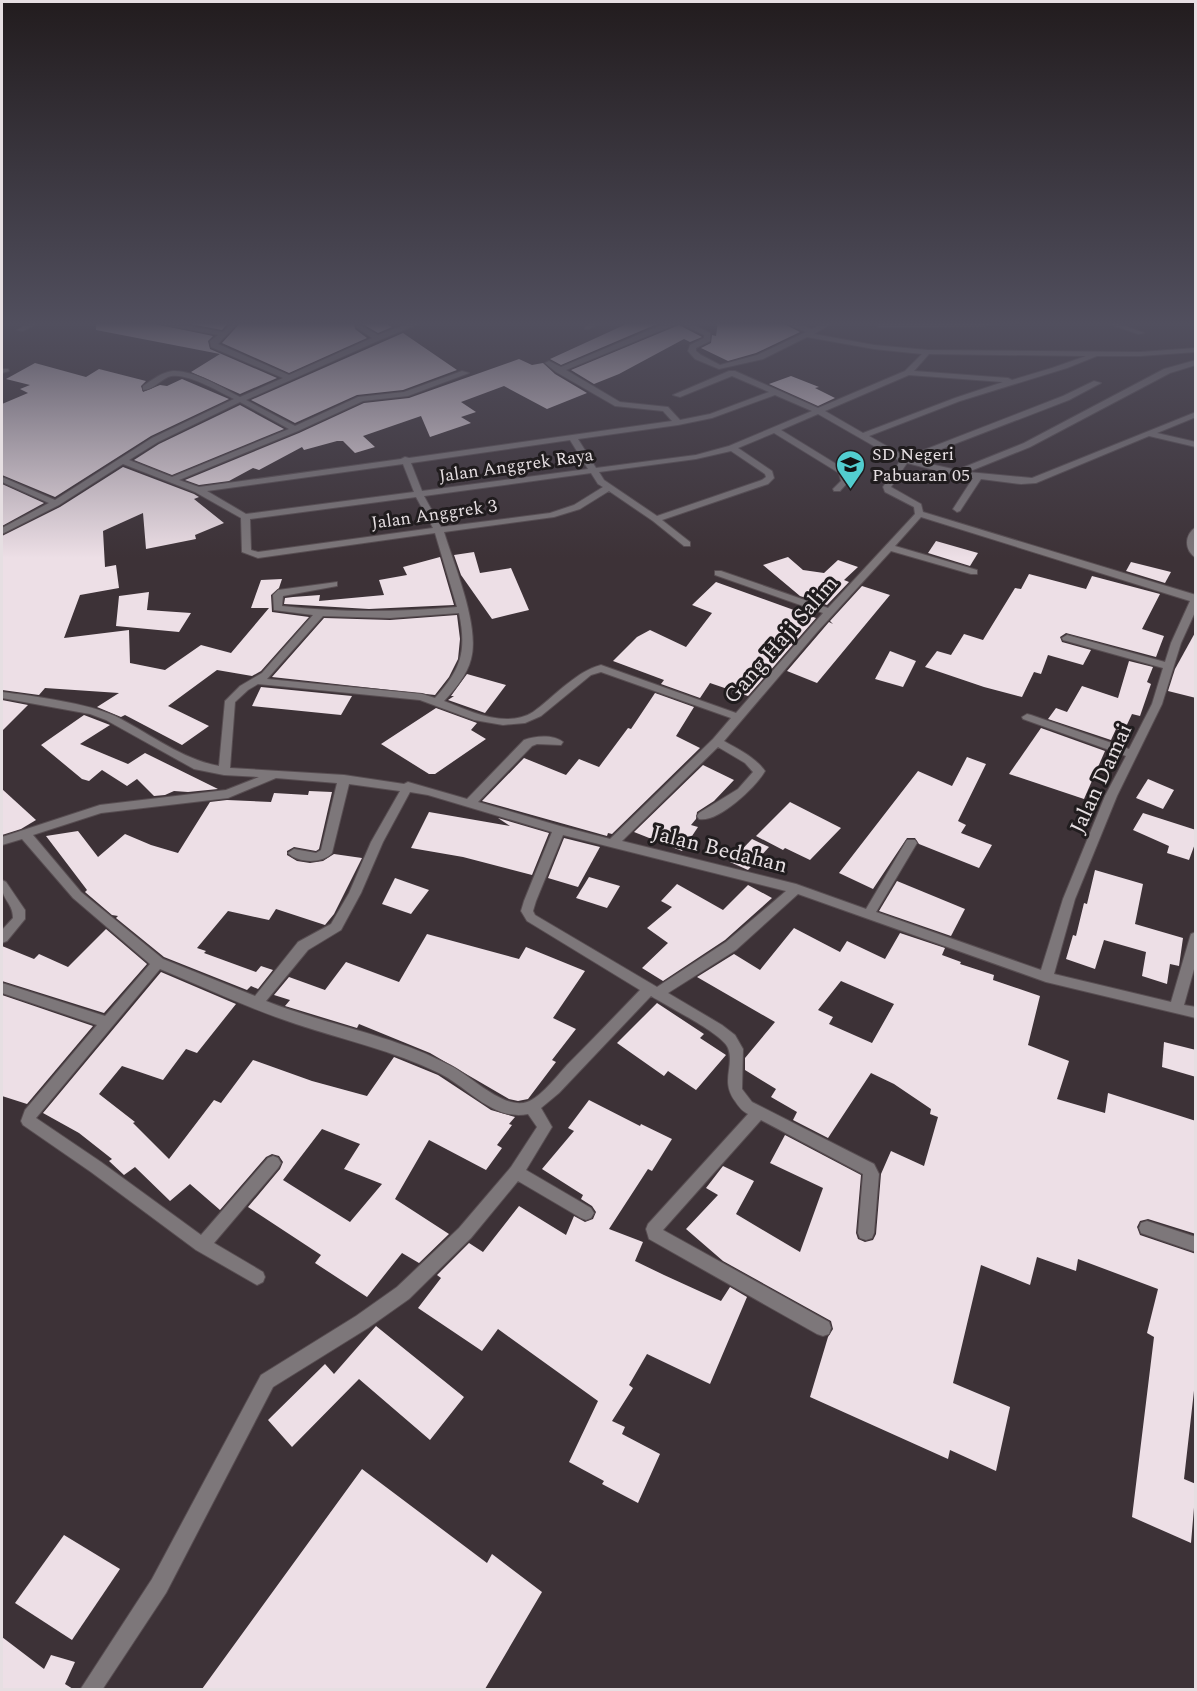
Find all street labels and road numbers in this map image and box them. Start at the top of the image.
street label: Jalan Anggrek Raya [437,441,595,490]
street label: Jalan Anggrek 3 [369,492,499,537]
street label: Gang Haji Salim [716,568,846,711]
street label: Jalan Damai [1061,718,1141,839]
street label: Jalan Bedahan [648,817,791,882]

